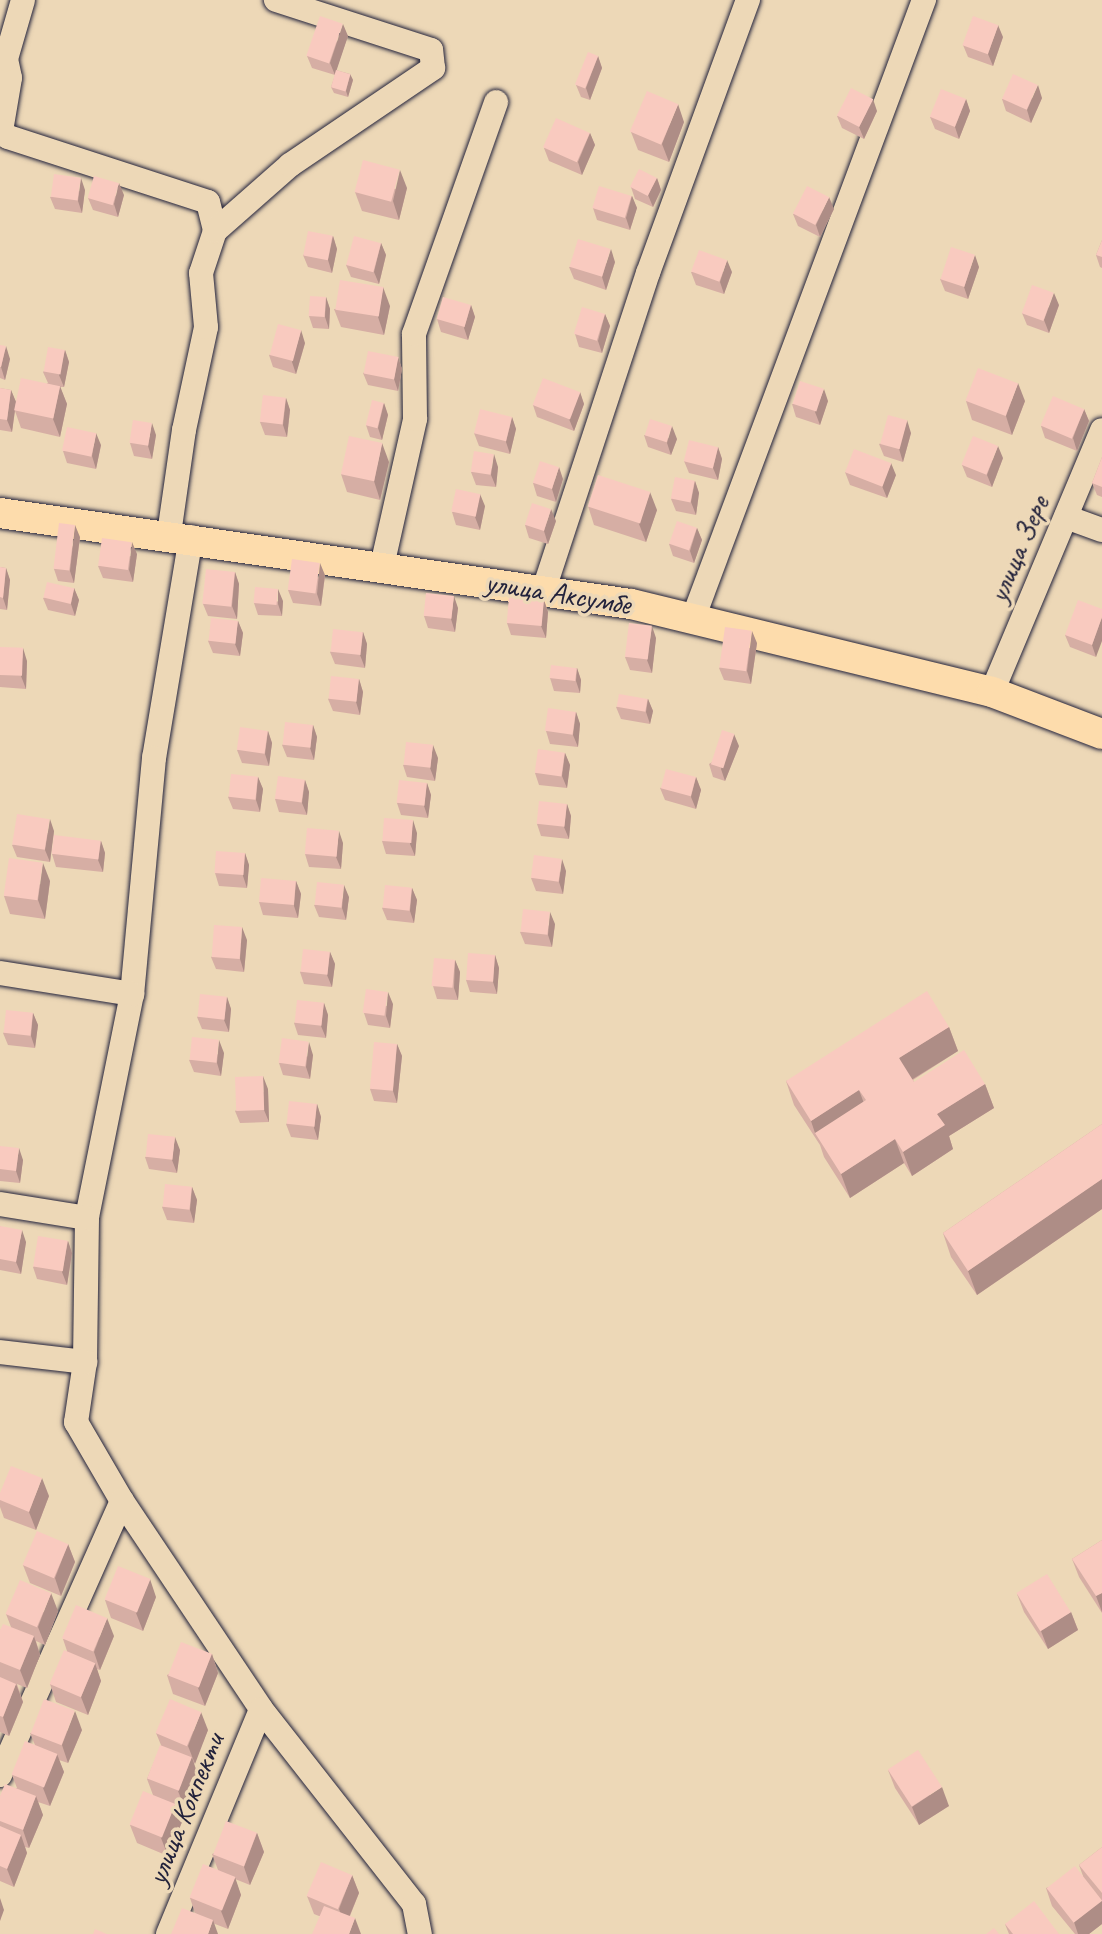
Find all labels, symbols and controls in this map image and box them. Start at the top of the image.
street label: улица Зере [980,490,1056,608]
street label: улица Аксумбе [483,564,633,622]
street label: улица Кокпекти [139,1729,231,1889]

